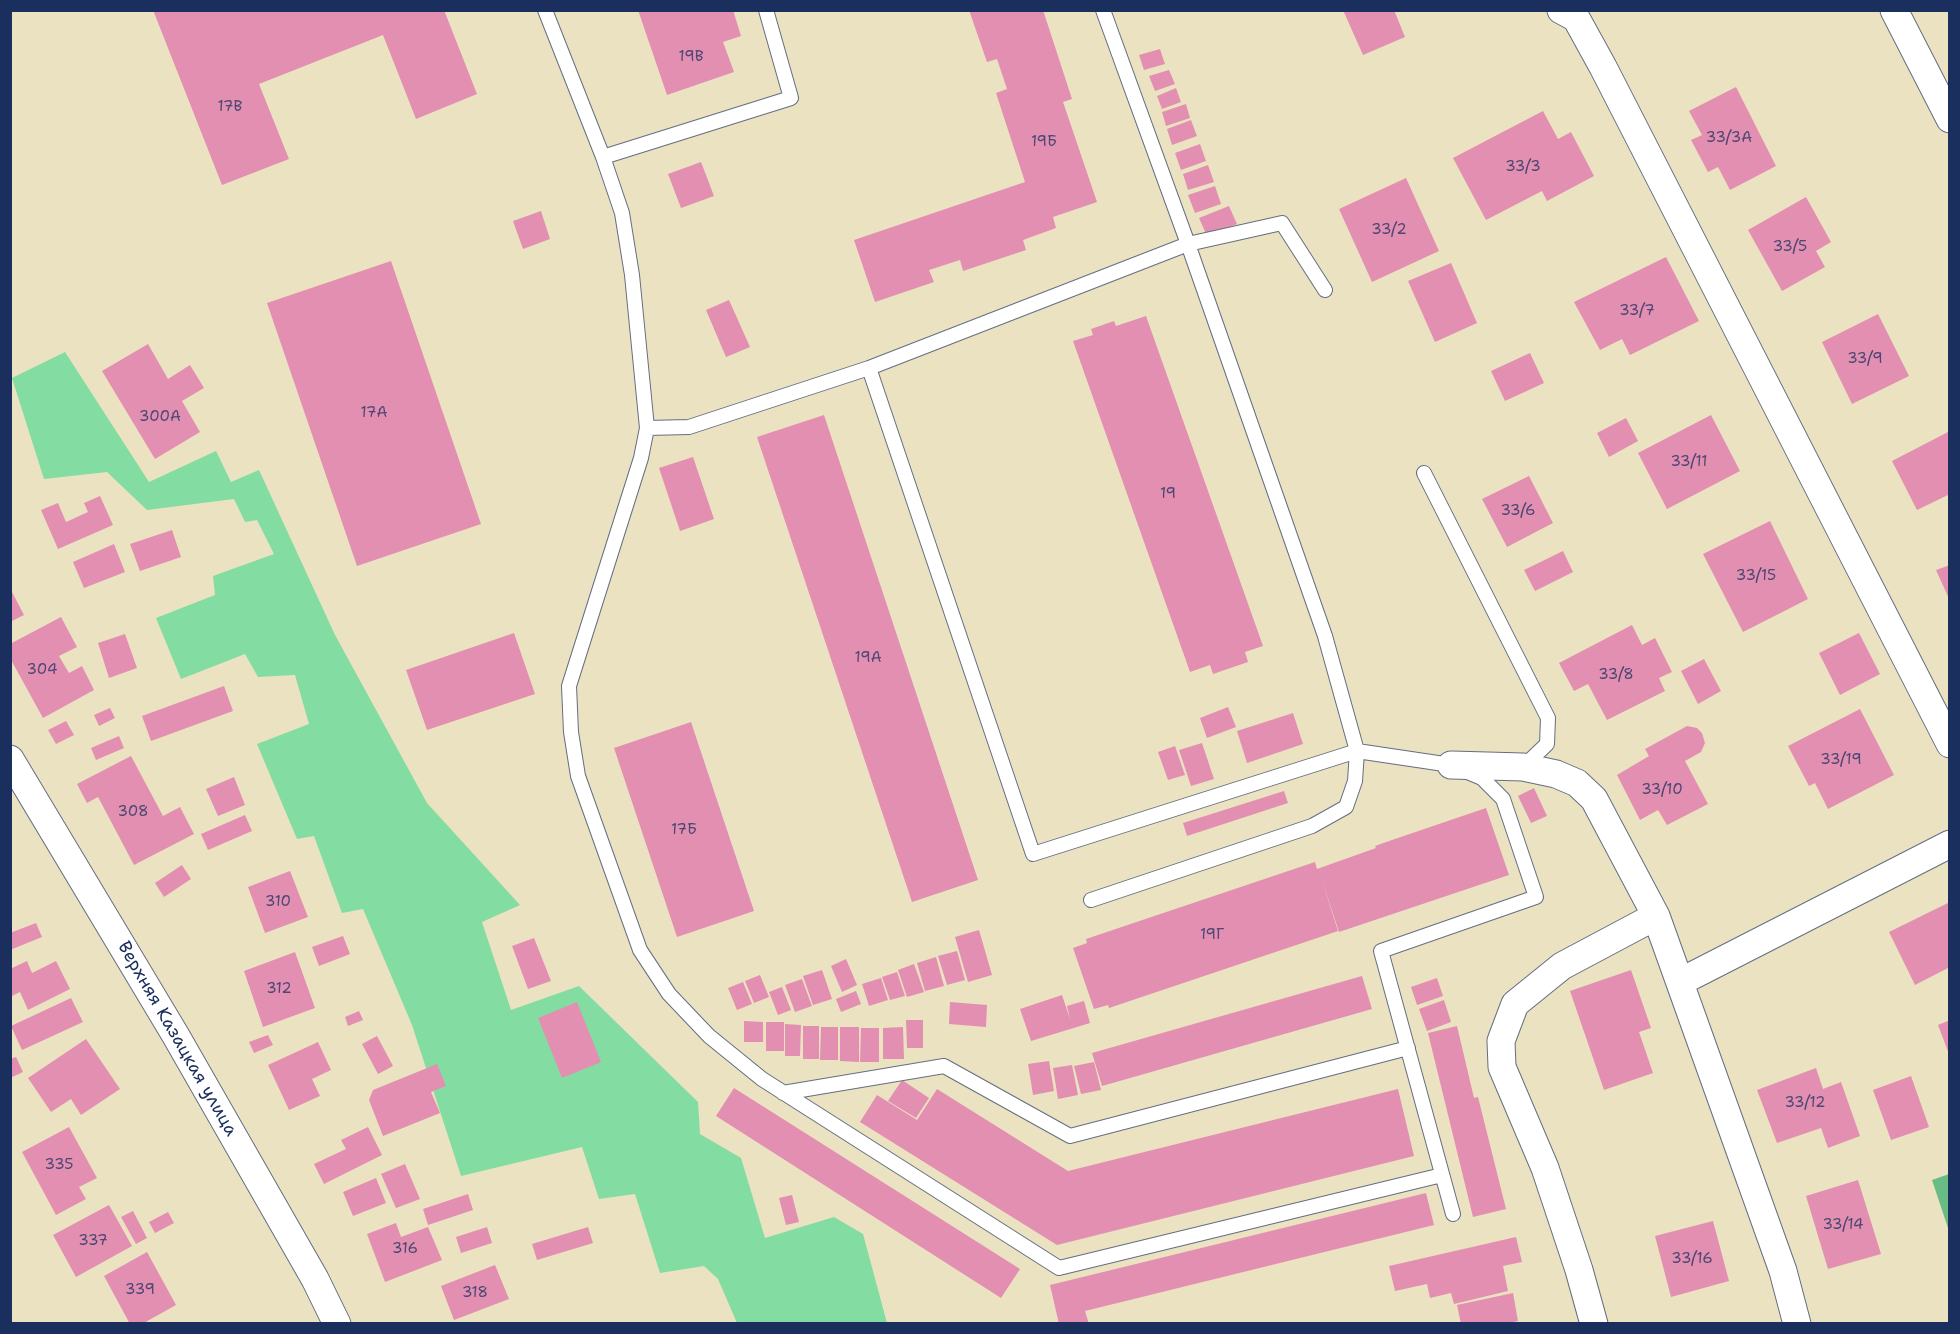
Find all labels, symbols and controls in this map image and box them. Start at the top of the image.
house number: 19В [678,48,704,66]
house number: 17В [218,98,242,116]
house number: 33/3А [1706,129,1752,147]
house number: 19Б [1031,133,1057,151]
house number: 33/3 [1505,158,1541,176]
house number: 33/2 [1371,221,1407,239]
house number: 33/5 [1773,238,1807,256]
house number: 33/7 [1619,302,1655,320]
house number: 33/9 [1847,350,1883,368]
house number: 17А [361,404,387,422]
house number: 300А [139,408,181,426]
house number: 33/11 [1670,453,1708,471]
house number: 19 [1160,485,1176,503]
house number: 33/6 [1500,502,1536,520]
house number: 33/15 [1736,567,1776,585]
house number: 19А [854,649,882,667]
house number: 304 [27,661,57,679]
house number: 33/8 [1598,666,1634,684]
house number: 33/19 [1820,751,1862,769]
house number: 33/10 [1641,781,1683,799]
house number: 308 [117,803,149,821]
house number: 17Б [671,821,697,839]
house number: 310 [265,893,291,911]
house number: 19Г [1200,926,1224,944]
street label: Верхняя Казацкая улица [112,938,242,1140]
house number: 312 [266,980,292,998]
house number: 33/12 [1784,1094,1826,1112]
house number: 335 [45,1156,73,1174]
house number: 33/14 [1822,1216,1864,1234]
house number: 337 [78,1232,108,1250]
house number: 316 [392,1240,418,1258]
house number: 33/16 [1671,1250,1713,1268]
house number: 339 [125,1281,155,1299]
house number: 318 [462,1284,488,1302]

